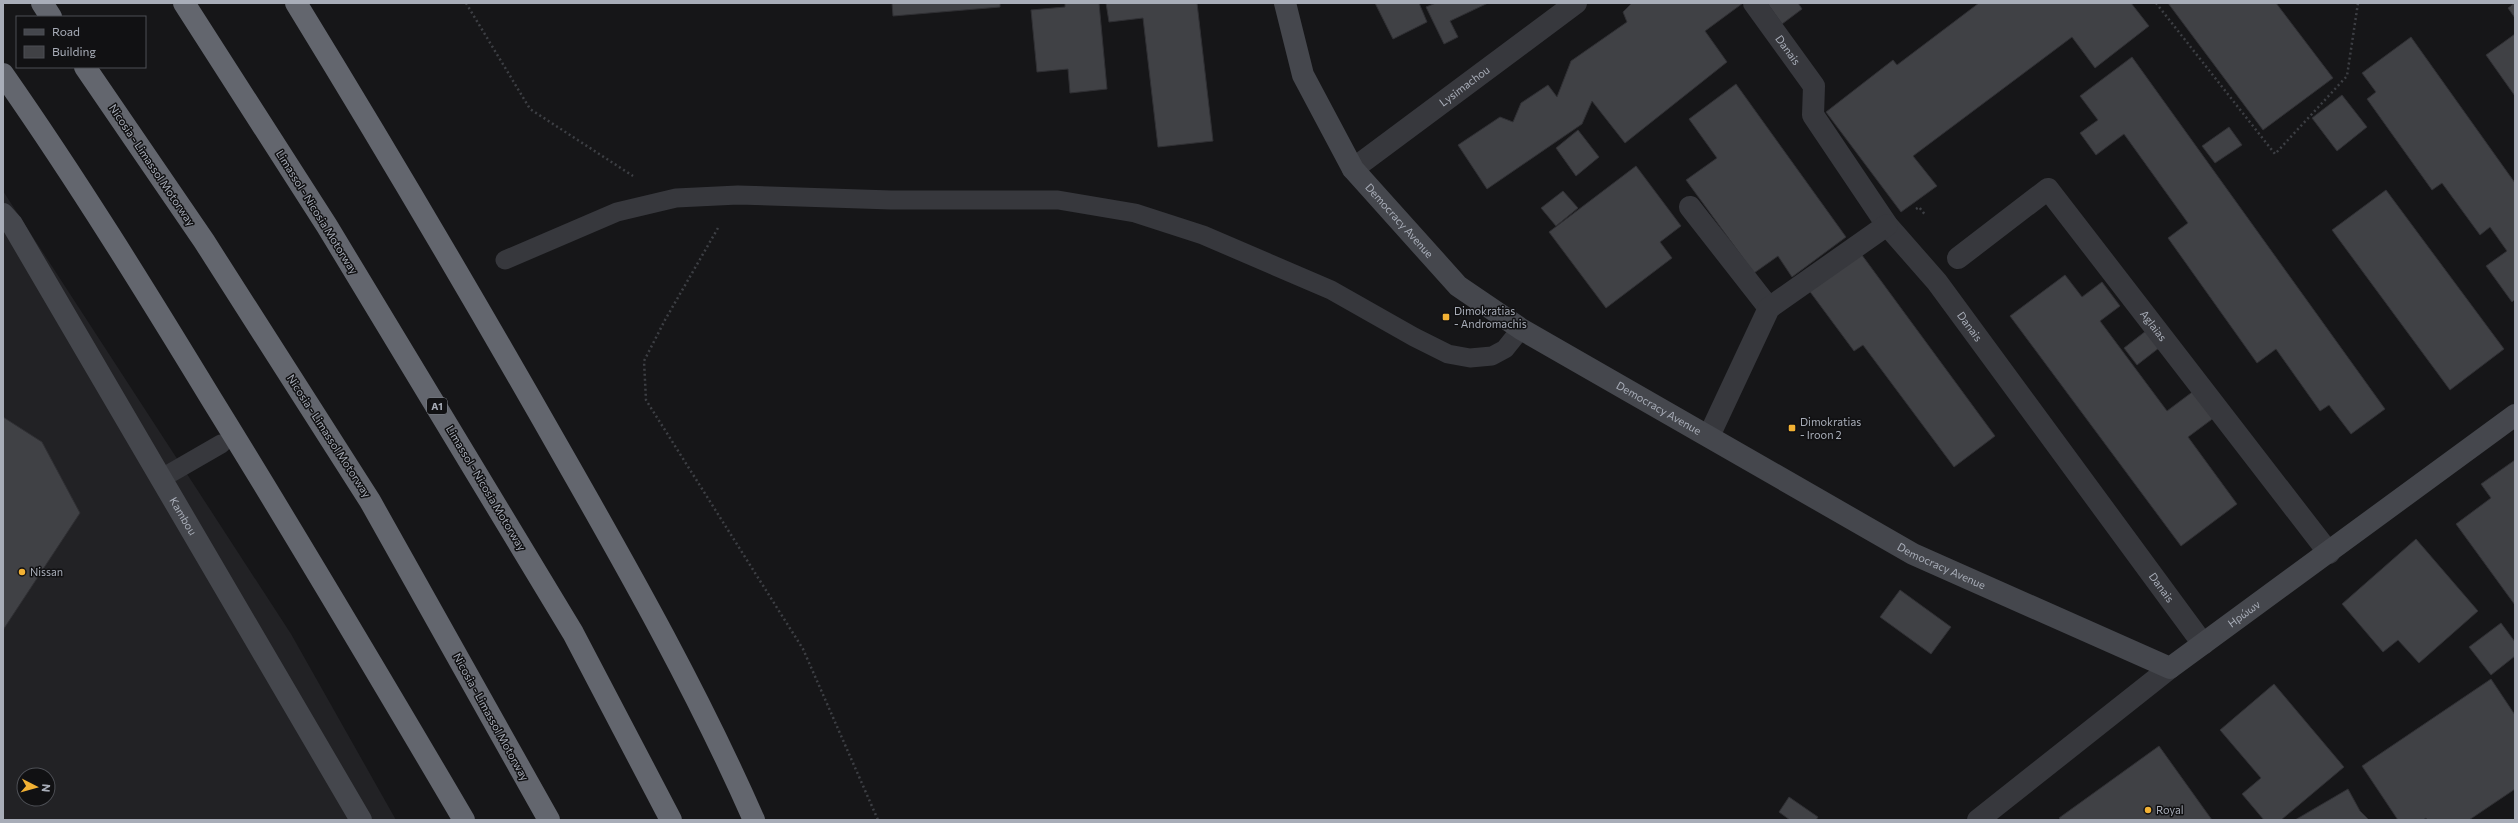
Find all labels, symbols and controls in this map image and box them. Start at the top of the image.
legend [16,16,146,68]
text: Road [52,24,80,38]
street label: Danais [1773,32,1804,67]
text: Building [52,44,96,58]
street label: Lysimachou [1437,63,1492,109]
street label: Nicosia - Limassol Motorway [107,101,198,228]
street label: Limassol - Nicosia Motorway [274,147,361,276]
street label: Democracy Avenue [1363,180,1437,260]
place label: Dimokratias - Andromachis [1454,304,1527,330]
street label: Aglaias [2138,307,2170,343]
street label: Danais [1955,309,1985,344]
marker: Dimokratias - Andromachis [1441,312,1451,322]
street label: Nicosia - Limassol Motorway [285,372,374,500]
street label: Democracy Avenue [1614,378,1704,437]
road number: A1 [427,398,447,414]
place label: Dimokratias - Iroon 2 [1800,415,1861,441]
street label: Limassol - Nicosia Motorway [444,423,529,553]
marker: Dimokratias - Iroon 2 [1787,423,1797,433]
street label: Kambou [167,494,200,537]
street label: Democracy Avenue [1895,539,1988,591]
place label: Nissan [30,565,63,578]
marker: Nissan [17,567,27,577]
street label: Danais [2147,570,2177,605]
street label: Ηρώων [2225,597,2263,630]
street label: Nicosia - Limassol Motorway [451,651,532,783]
north arrow [16,767,56,807]
text: N [40,783,53,793]
place label: Royal [2156,803,2184,816]
marker: Royal [2143,805,2153,815]

